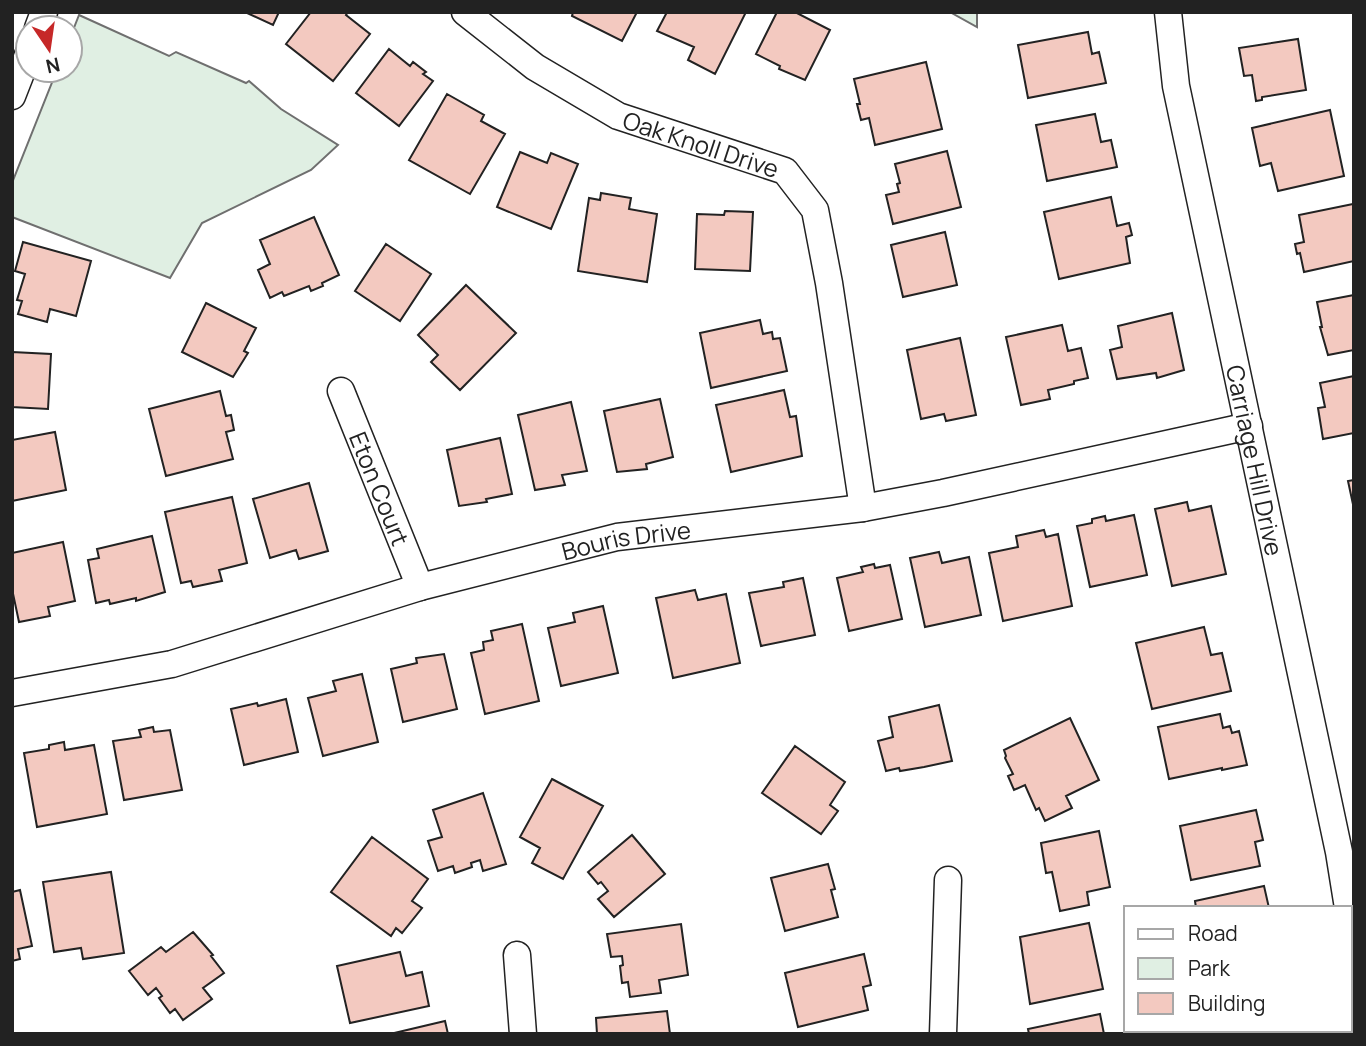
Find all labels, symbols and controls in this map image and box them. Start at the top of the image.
north arrow [14,14,84,84]
text: N [43,51,62,80]
street label: Oak Knoll Drive [619,102,783,184]
street label: Carriage Hill Drive [1219,362,1292,559]
street label: Eton Court [343,427,418,550]
street label: Bouris Drive [558,512,692,567]
legend [1124,906,1352,1032]
text: Road [1188,919,1238,947]
text: Park [1188,954,1230,982]
text: Building [1188,989,1265,1017]

